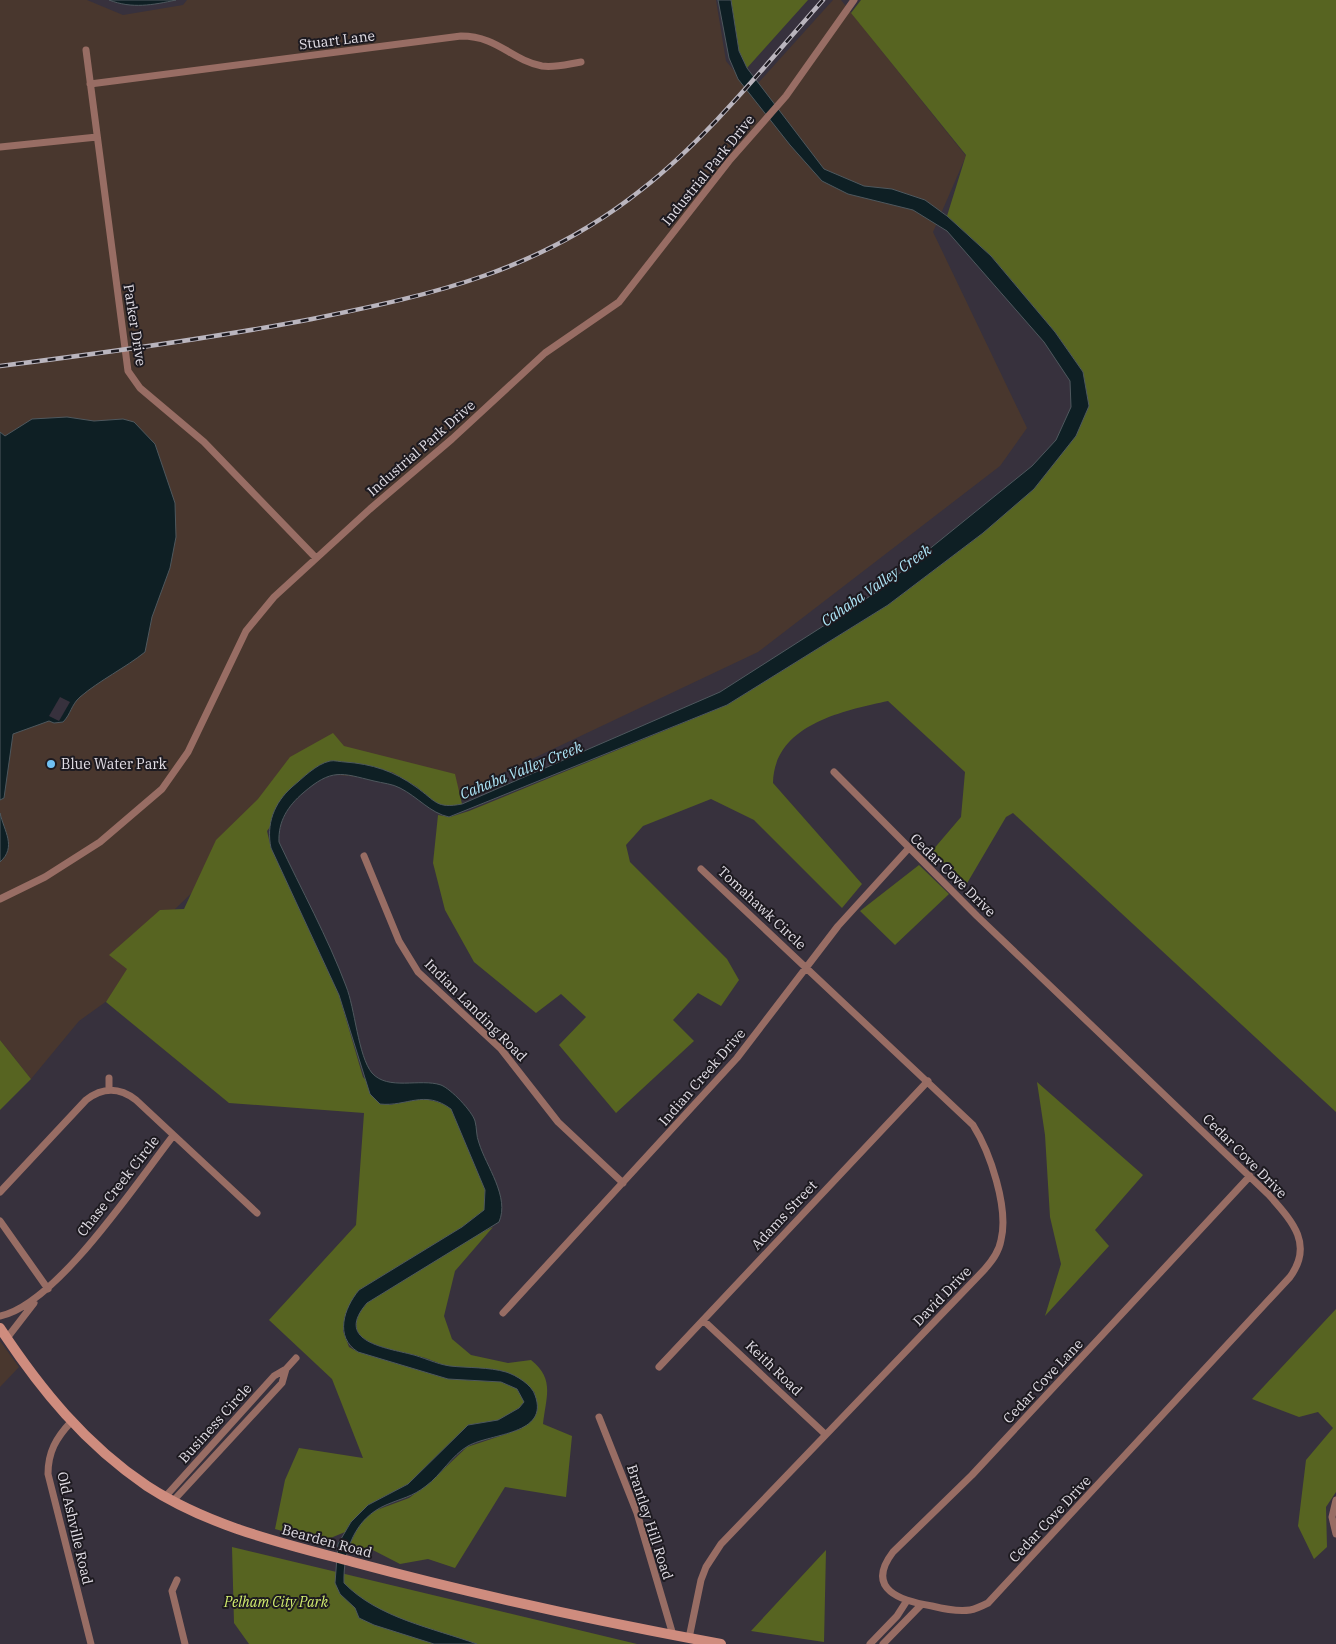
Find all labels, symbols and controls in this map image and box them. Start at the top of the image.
street label: Stuart Lane [298,26,376,54]
street label: Industrial Park Drive [658,111,758,229]
street label: Parker Drive [120,283,150,367]
street label: Industrial Park Drive [363,396,479,500]
water label: Cahaba Valley Creek [817,540,935,630]
water label: Cahaba Valley Creek [457,737,585,803]
place label: Blue Water Park [61,755,167,773]
marker: Blue Water Park [45,758,57,770]
street label: Cedar Cove Drive [906,830,1000,920]
street label: Tomahawk Circle [714,862,810,954]
street label: Indian Landing Road [421,955,531,1065]
street label: Indian Creek Drive [655,1025,749,1129]
street label: Cedar Cove Drive [1199,1110,1291,1202]
street label: Chase Creek Circle [73,1132,163,1240]
street label: Adams Street [747,1176,821,1253]
street label: David Drive [909,1262,975,1330]
street label: Cedar Cove Lane [999,1335,1087,1427]
street label: Keith Road [742,1337,806,1400]
street label: Business Circle [174,1379,256,1467]
street label: Brantley Hill Road [623,1462,677,1582]
street label: Old Ashville Road [53,1470,97,1587]
street label: Cedar Cove Drive [1005,1472,1095,1566]
street label: Bearden Road [280,1520,374,1562]
park label: Pelham City Park [223,1593,329,1611]

